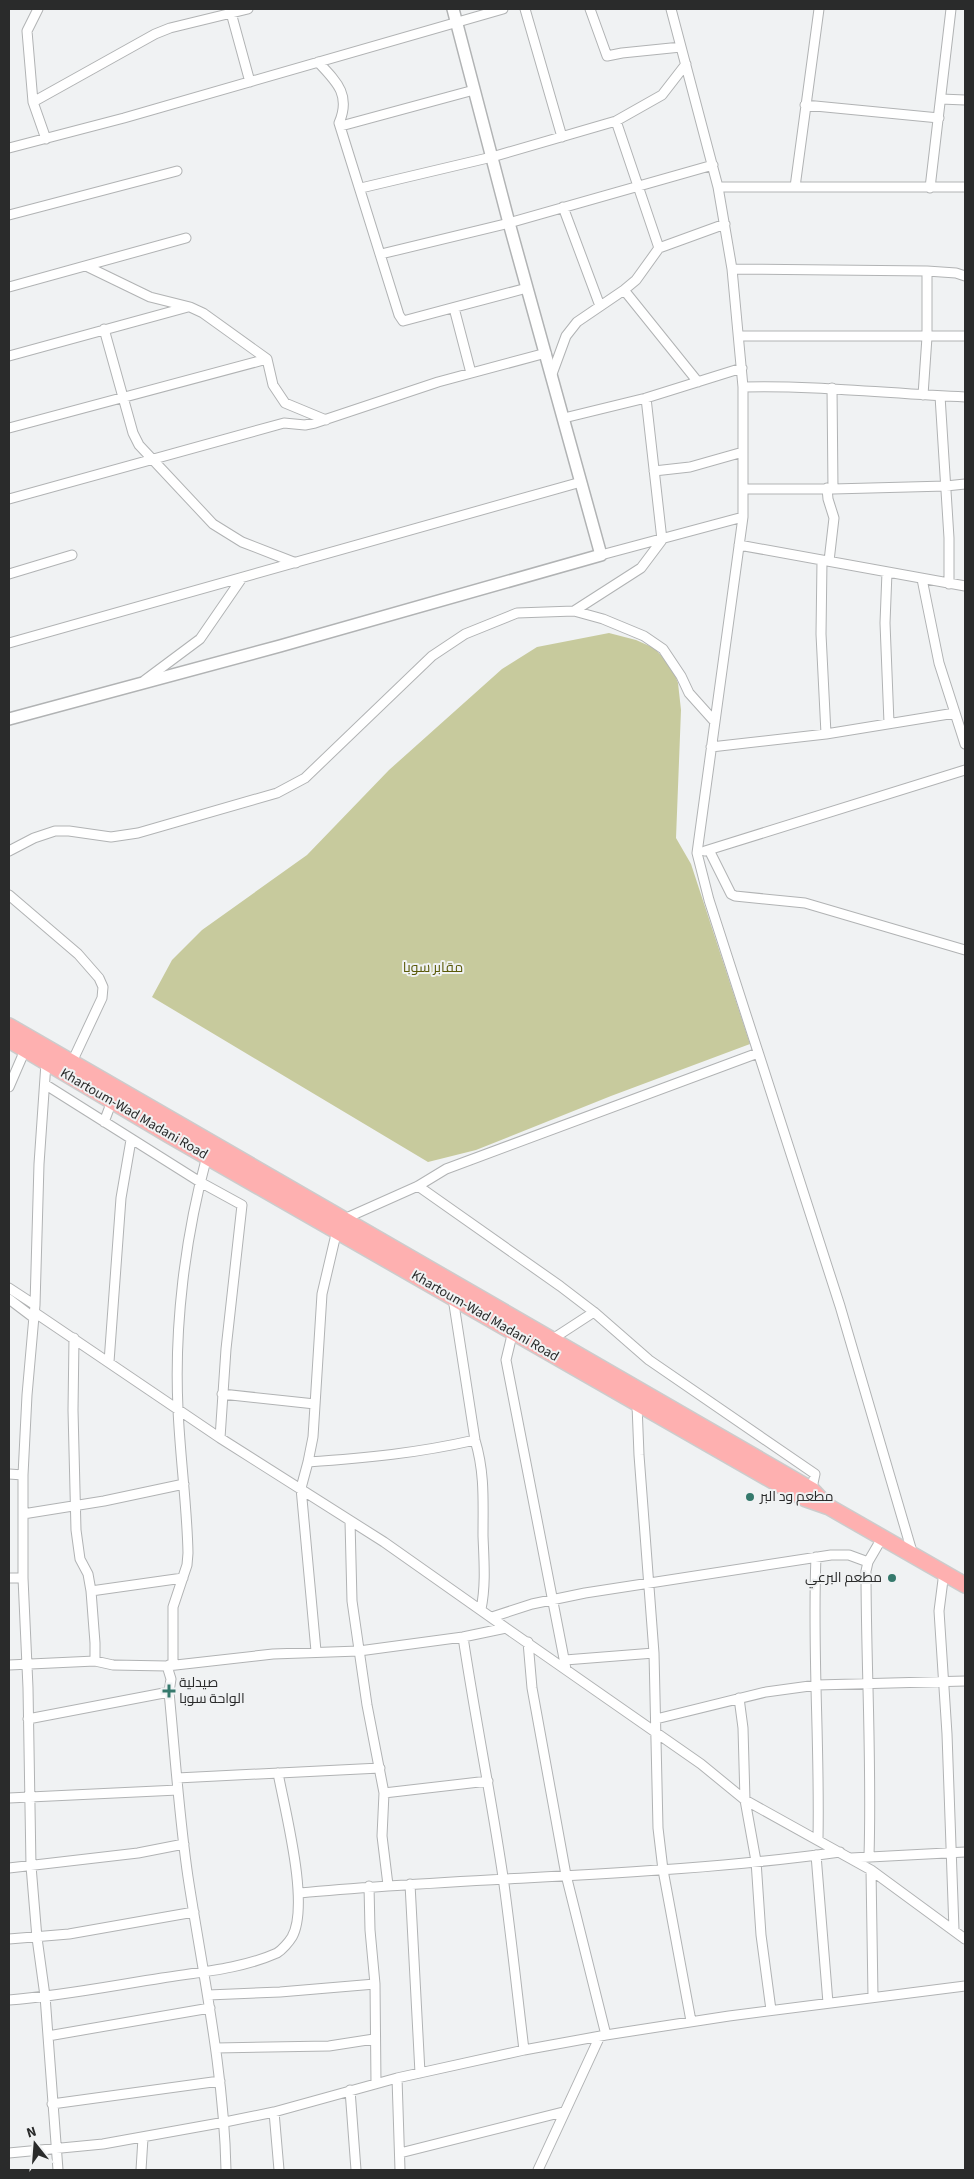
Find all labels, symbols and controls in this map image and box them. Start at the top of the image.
park label: مقابر سوبا [403,958,463,978]
street label: Khartoum-Wad Madani Road [56,1063,212,1165]
street label: Khartoum-Wad Madani Road [407,1265,563,1367]
place label: مطعم ود البر [759,1487,834,1507]
marker: مطعم ود البر [744,1491,756,1503]
place label: مطعم البرعي [805,1568,882,1589]
marker: مطعم البرعي [886,1572,898,1584]
place label: صيدلية الواحة سوبا [179,1673,245,1709]
marker: صيدلية الواحة سوبا [163,1685,175,1697]
north arrow [10,2119,60,2169]
text: N [24,2122,39,2143]

